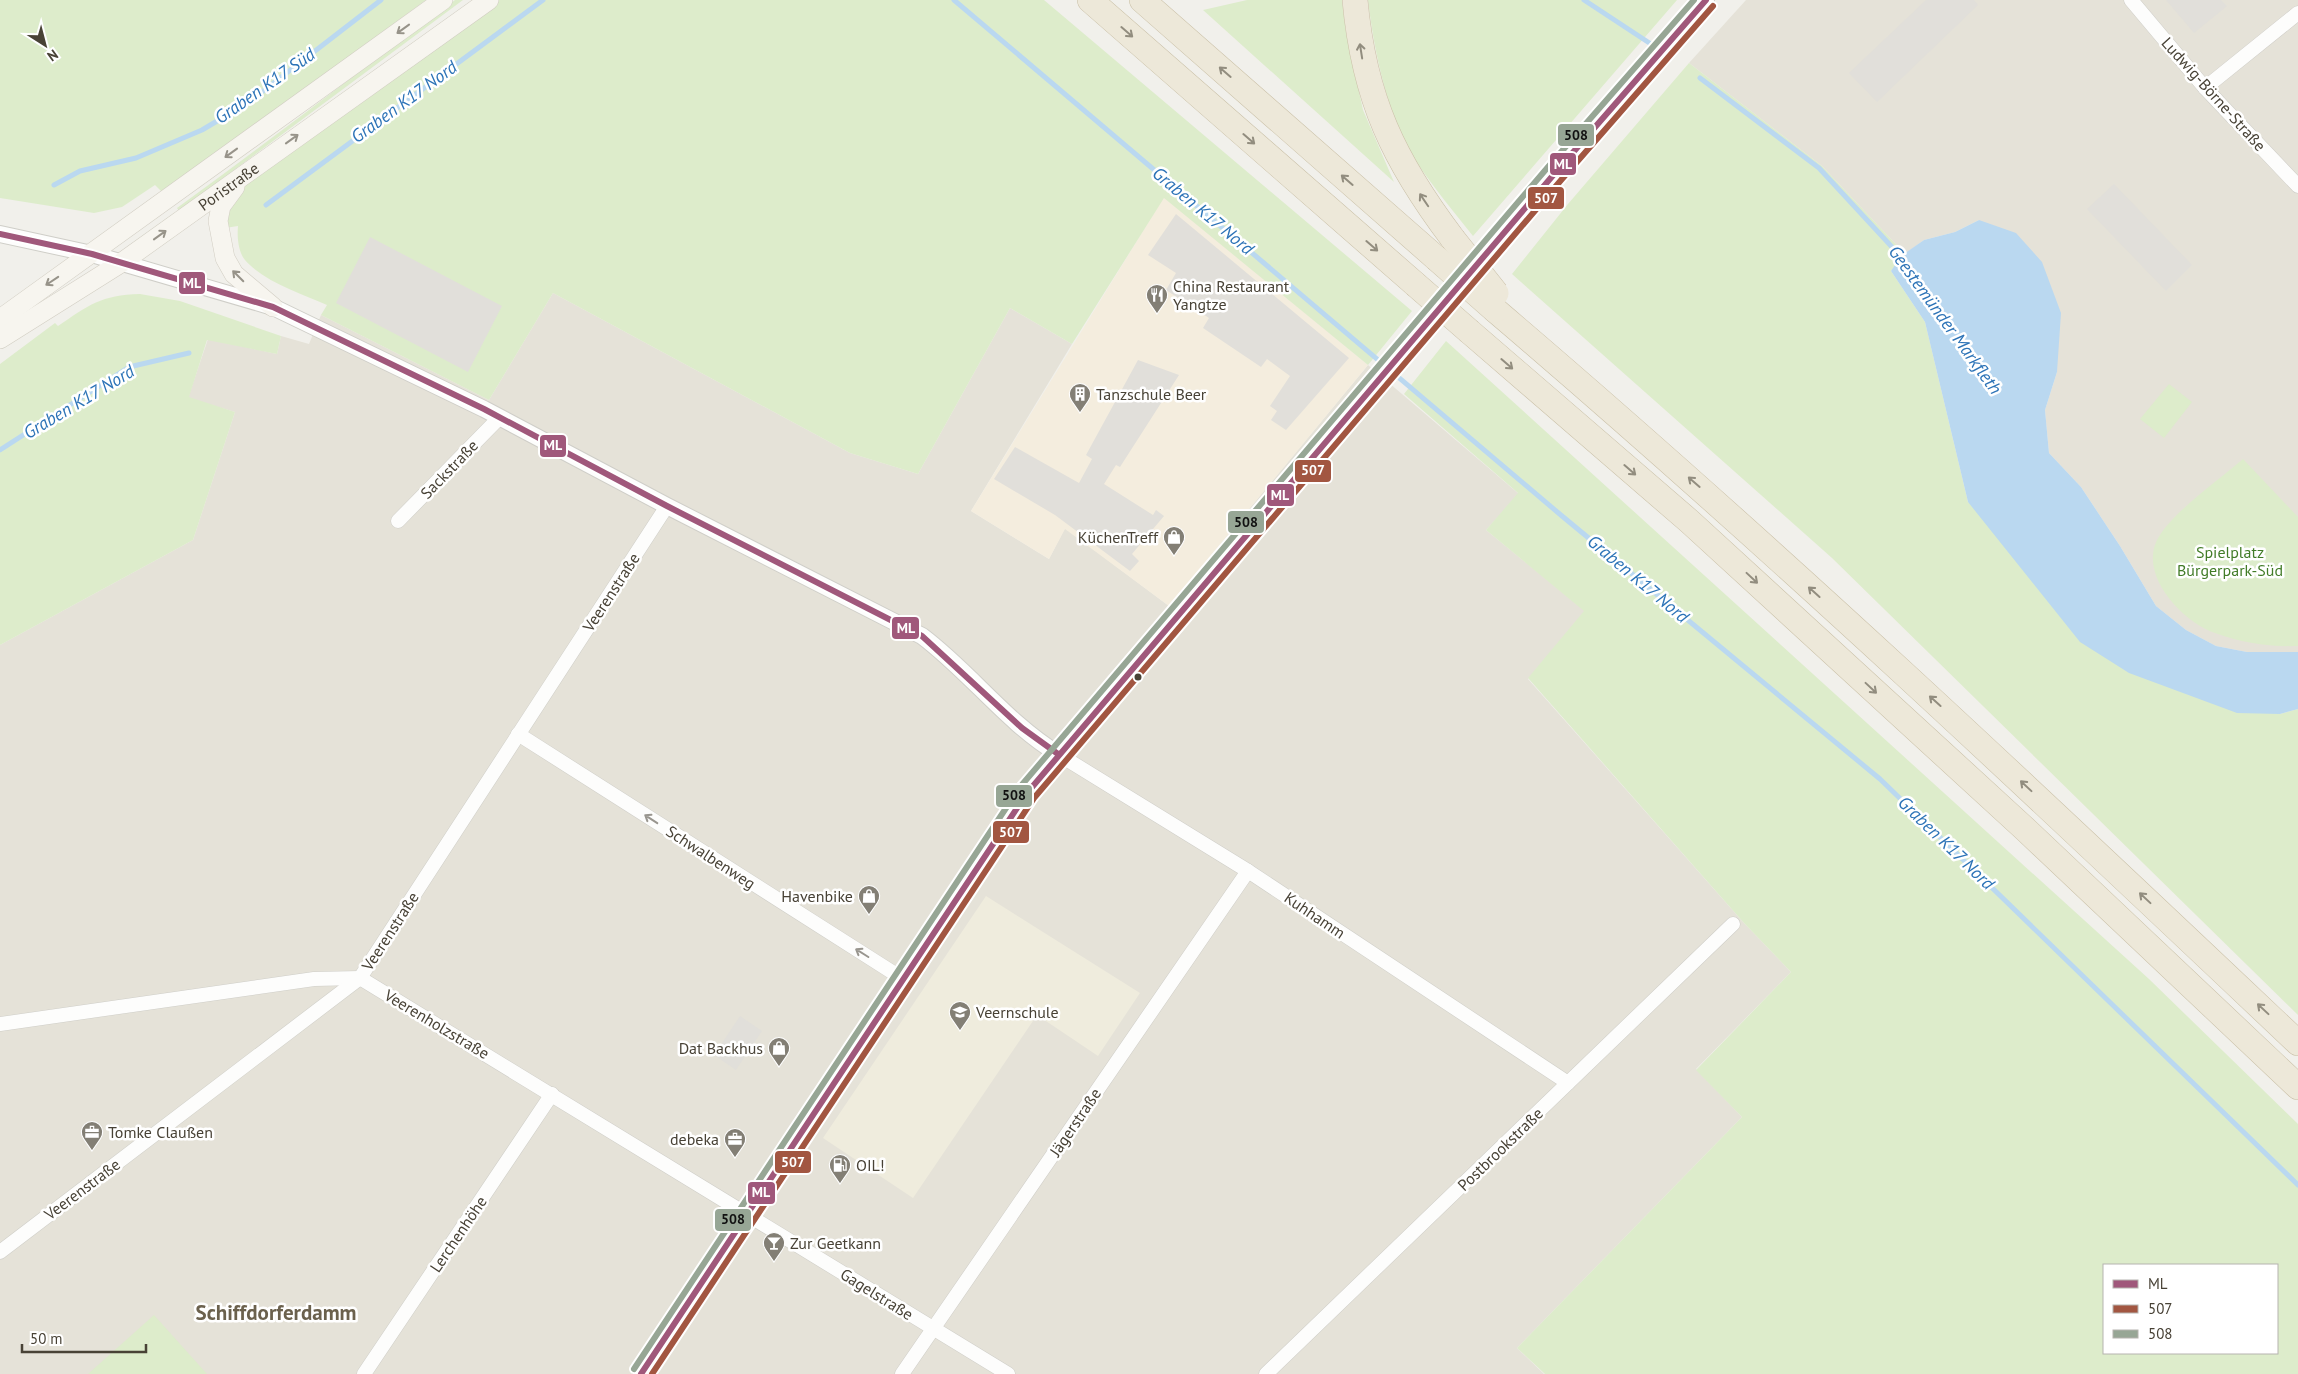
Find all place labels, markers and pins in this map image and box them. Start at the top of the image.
place label: China Restaurant Yangtze [1173,276,1290,314]
restaurant icon: China Restaurant Yangtze [1145,283,1169,314]
building icon: Tanzschule Beer [1068,382,1092,413]
place label: Tanzschule Beer [1096,384,1207,404]
shop icon: KüchenTreff [1162,525,1186,556]
place label: KüchenTreff [1078,527,1159,547]
unlabelled marker [1133,672,1143,682]
shop icon: Havenbike [857,884,881,915]
place label: Havenbike [781,886,853,906]
school or university icon: Veernschule [948,1000,972,1031]
place label: Veernschule [975,1002,1059,1022]
shop icon: Dat Backhus [767,1036,791,1067]
place label: Dat Backhus [679,1038,763,1058]
office icon: Tomke Claußen [80,1120,104,1151]
place label: Tomke Claußen [108,1122,213,1142]
office icon: debeka [723,1127,747,1158]
place label: debeka [670,1129,719,1149]
fuel station icon: OIL! [828,1153,852,1184]
place label: OIL! [856,1155,885,1175]
bar icon: Zur Geetkann [762,1231,786,1262]
place label: Zur Geetkann [790,1233,881,1253]

